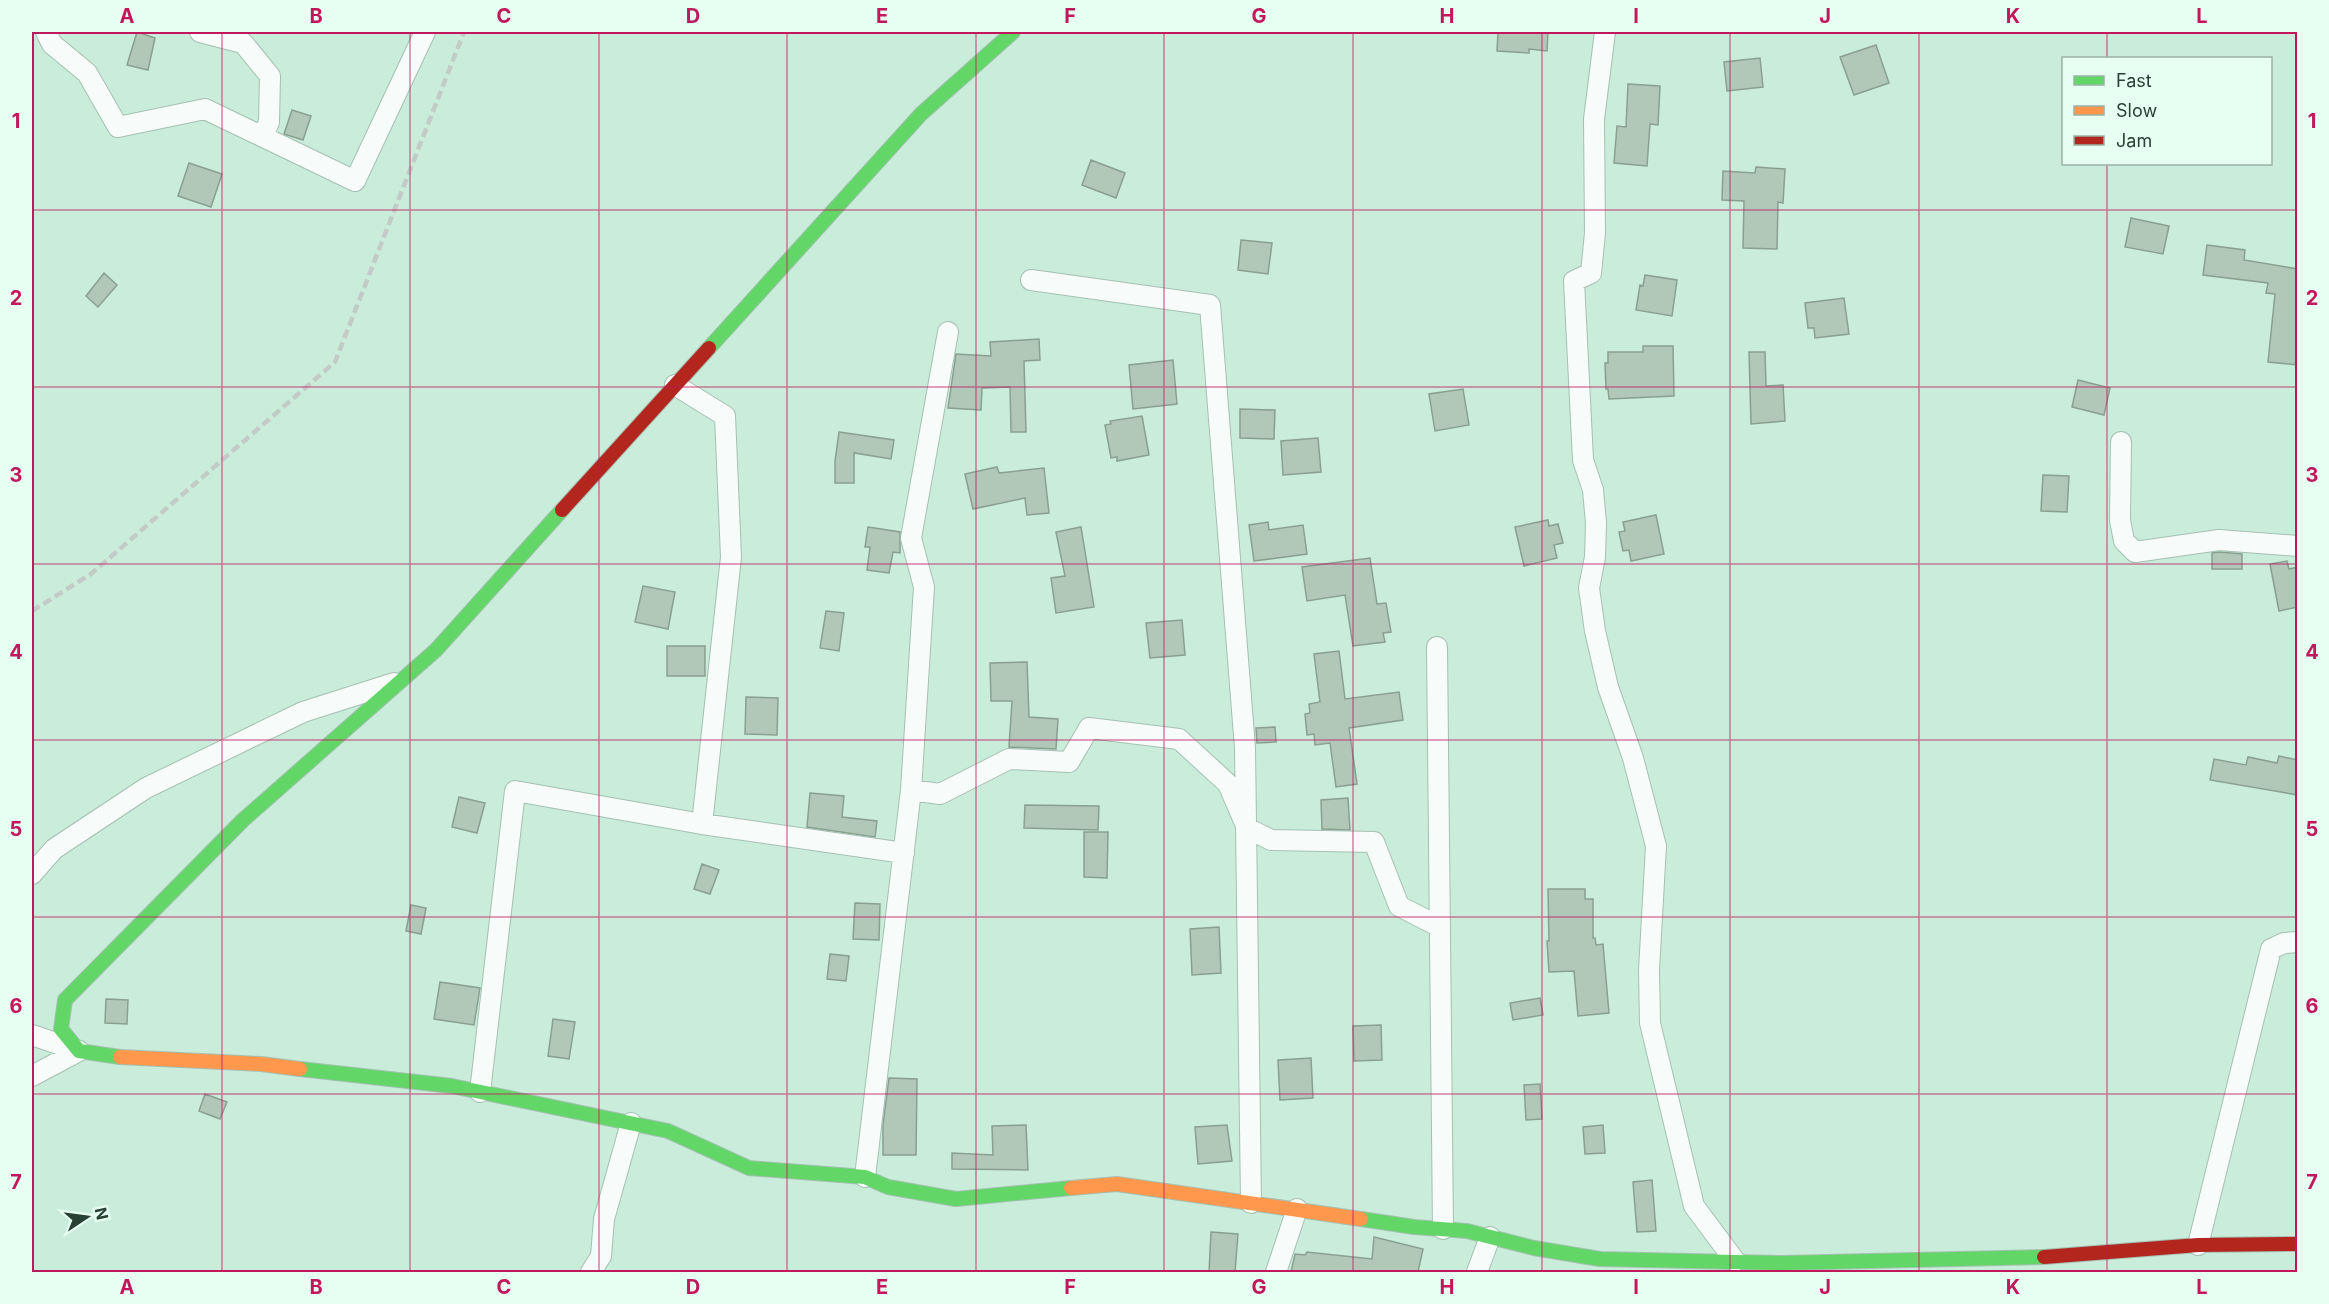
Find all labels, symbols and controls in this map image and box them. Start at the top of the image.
text: A [120,4,135,28]
text: B [309,4,323,28]
text: C [497,4,511,28]
text: D [686,4,700,28]
text: E [876,4,888,28]
text: F [1064,4,1076,28]
text: G [1251,4,1267,28]
text: H [1440,4,1454,28]
text: I [1633,4,1639,28]
text: J [1819,4,1831,28]
text: K [2006,4,2020,28]
text: L [2196,4,2208,28]
legend [2062,57,2272,165]
text: Fast [2116,70,2152,91]
text: Slow [2116,100,2157,121]
text: 1 [12,109,20,133]
text: 1 [2308,109,2316,133]
text: Jam [2116,130,2152,151]
text: 2 [10,286,22,310]
text: 2 [2306,286,2318,310]
text: 3 [10,463,22,487]
text: 3 [2306,463,2318,487]
text: 4 [9,640,23,664]
text: 4 [2305,640,2319,664]
text: 5 [10,817,22,841]
text: 5 [2306,817,2318,841]
text: 6 [10,994,23,1018]
text: 6 [2306,994,2319,1018]
text: 7 [10,1170,22,1194]
text: 7 [2306,1170,2318,1194]
north arrow [57,1187,117,1247]
text: N [90,1205,113,1222]
text: A [120,1275,135,1299]
text: B [309,1275,323,1299]
text: C [497,1275,511,1299]
text: D [686,1275,700,1299]
text: E [876,1275,888,1299]
text: F [1064,1275,1076,1299]
text: G [1251,1275,1267,1299]
text: H [1440,1275,1454,1299]
text: I [1633,1275,1639,1299]
text: J [1819,1275,1831,1299]
text: K [2006,1275,2020,1299]
text: L [2196,1275,2208,1299]

